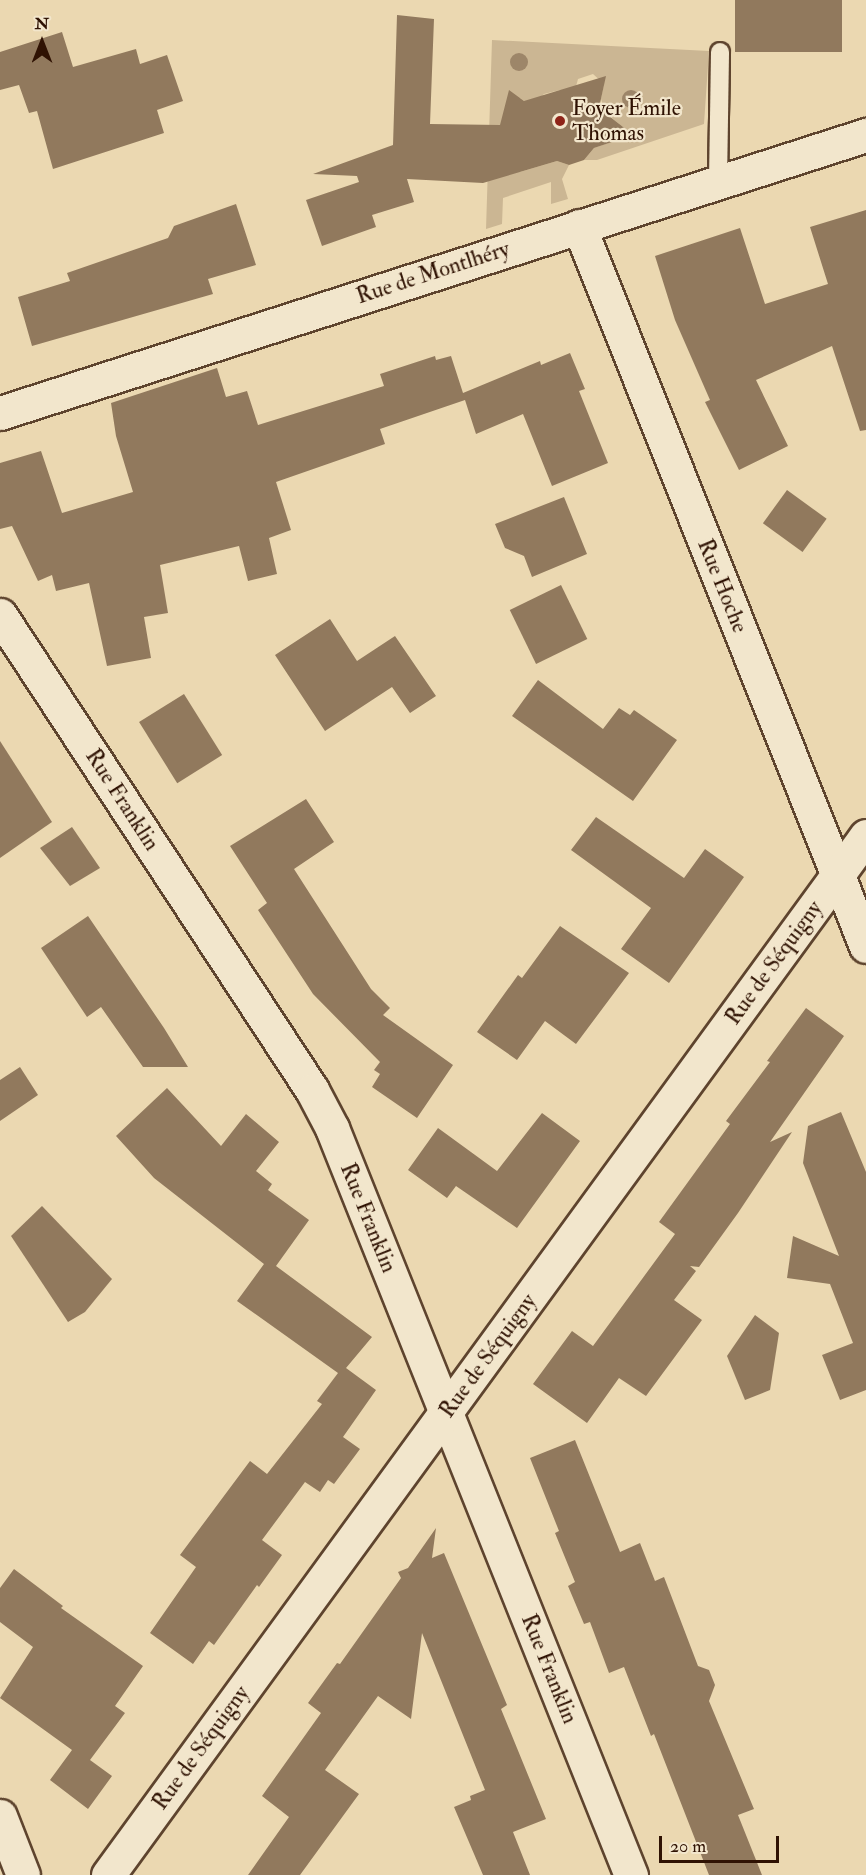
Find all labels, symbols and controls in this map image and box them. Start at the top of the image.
north arrow [12,12,72,72]
text: N [35,14,49,34]
place label: Foyer Émile Thomas [572,95,681,146]
marker: Foyer Émile Thomas [553,114,567,128]
street label: Rue de Montlhéry [353,236,513,310]
street label: Rue Hoche [691,535,753,637]
street label: Rue Franklin [79,744,165,856]
street label: Rue de Séquigny [720,896,828,1030]
street label: Rue Franklin [334,1159,402,1277]
street label: Rue de Séquigny [434,1289,542,1423]
street label: Rue Franklin [515,1610,583,1728]
street label: Rue de Séquigny [147,1681,255,1815]
scale bar [662,1824,782,1862]
text: 20 m [670,1835,706,1858]

